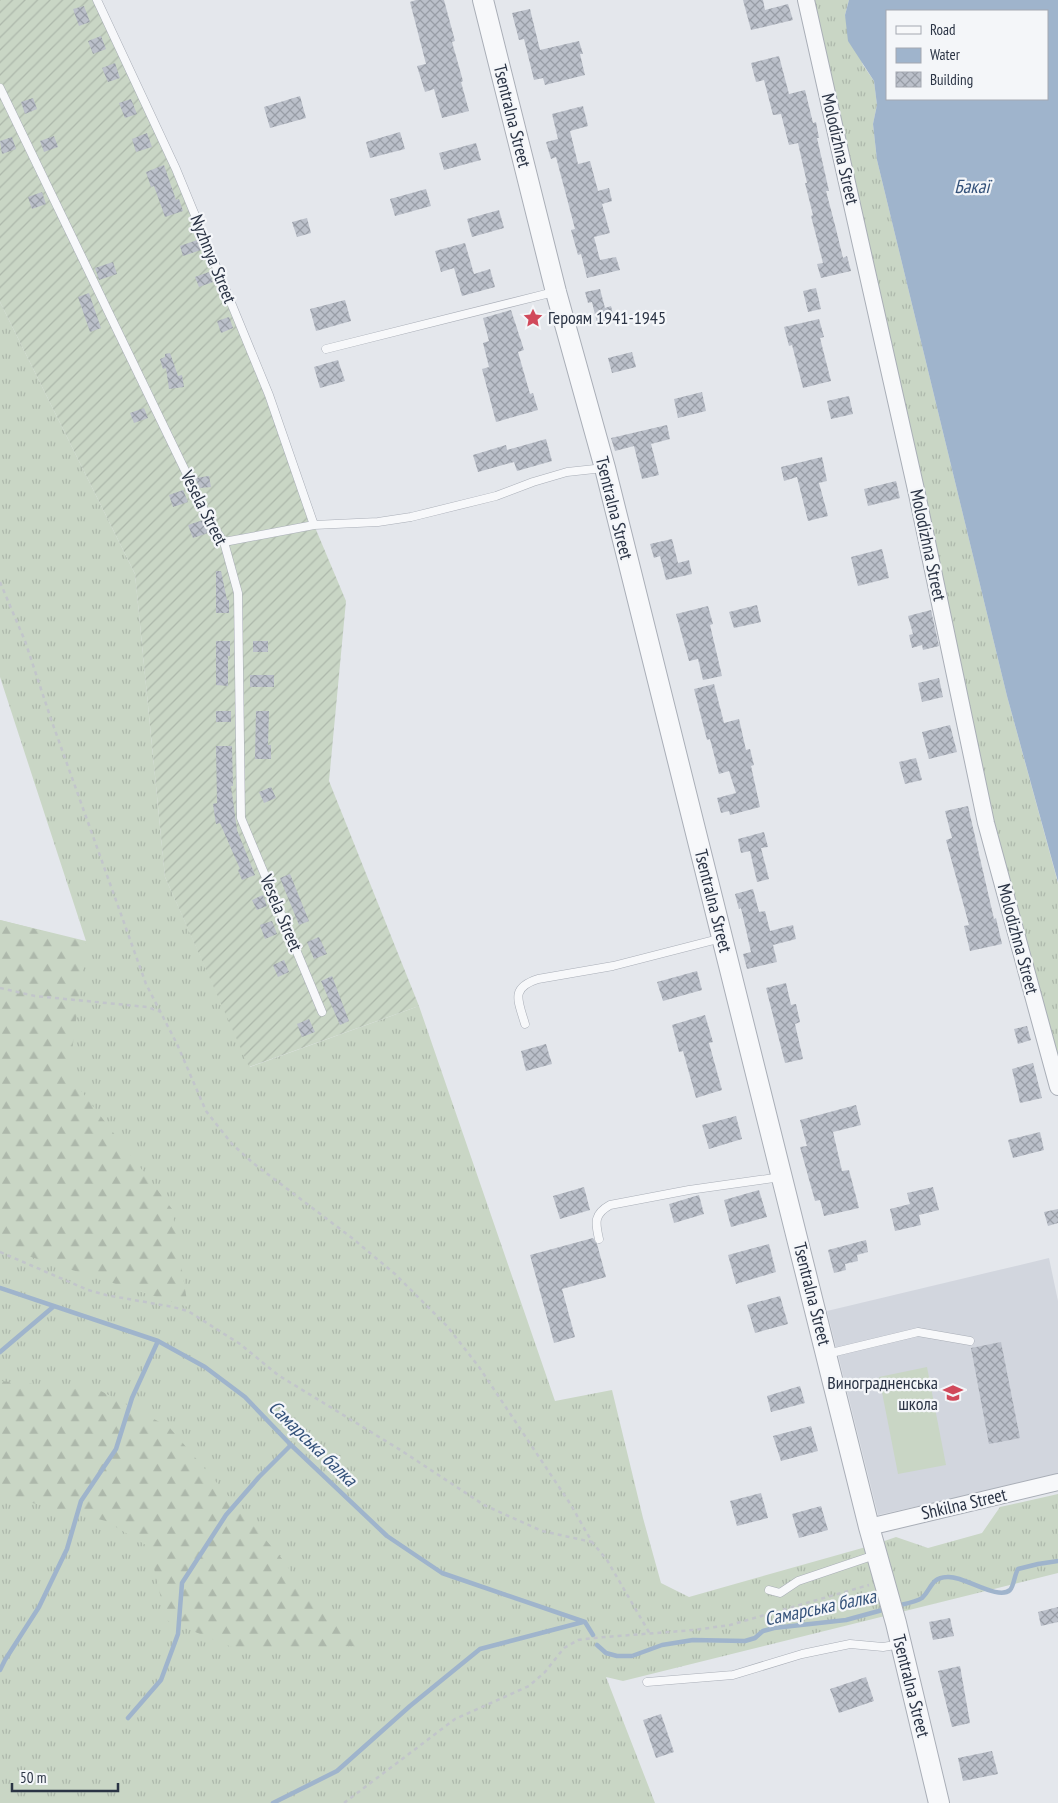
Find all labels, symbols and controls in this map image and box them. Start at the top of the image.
legend [886,10,1048,100]
text: Road [930,20,956,39]
text: Water [930,45,961,64]
street label: Tsentralna Street [489,62,536,170]
text: Building [930,70,973,89]
street label: Molodizhna Street [817,91,864,207]
water label: Бакаї [954,174,993,198]
street label: Nyzhnya Street [185,211,242,307]
place label: Героям 1941-1945 [548,306,666,329]
place icon: Героям 1941-1945 [522,307,544,329]
street label: Tsentralna Street [591,454,638,562]
street label: Vesela Street [175,466,233,549]
street label: Molodizhna Street [905,487,952,603]
street label: Tsentralna Street [690,847,737,955]
street label: Vesela Street [255,870,308,955]
street label: Molodizhna Street [993,881,1044,997]
street label: Tsentralna Street [789,1240,836,1348]
place label: Виноградненська школа [827,1371,938,1415]
school or university icon: Виноградненська школа [942,1382,964,1404]
water label: Самарська балка [264,1395,363,1492]
street label: Shkilna Street [919,1483,1009,1524]
water label: Самарська балка [762,1583,879,1631]
street label: Tsentralna Street [888,1632,935,1740]
scale bar [12,1760,119,1792]
text: 50 m [20,1768,46,1787]

